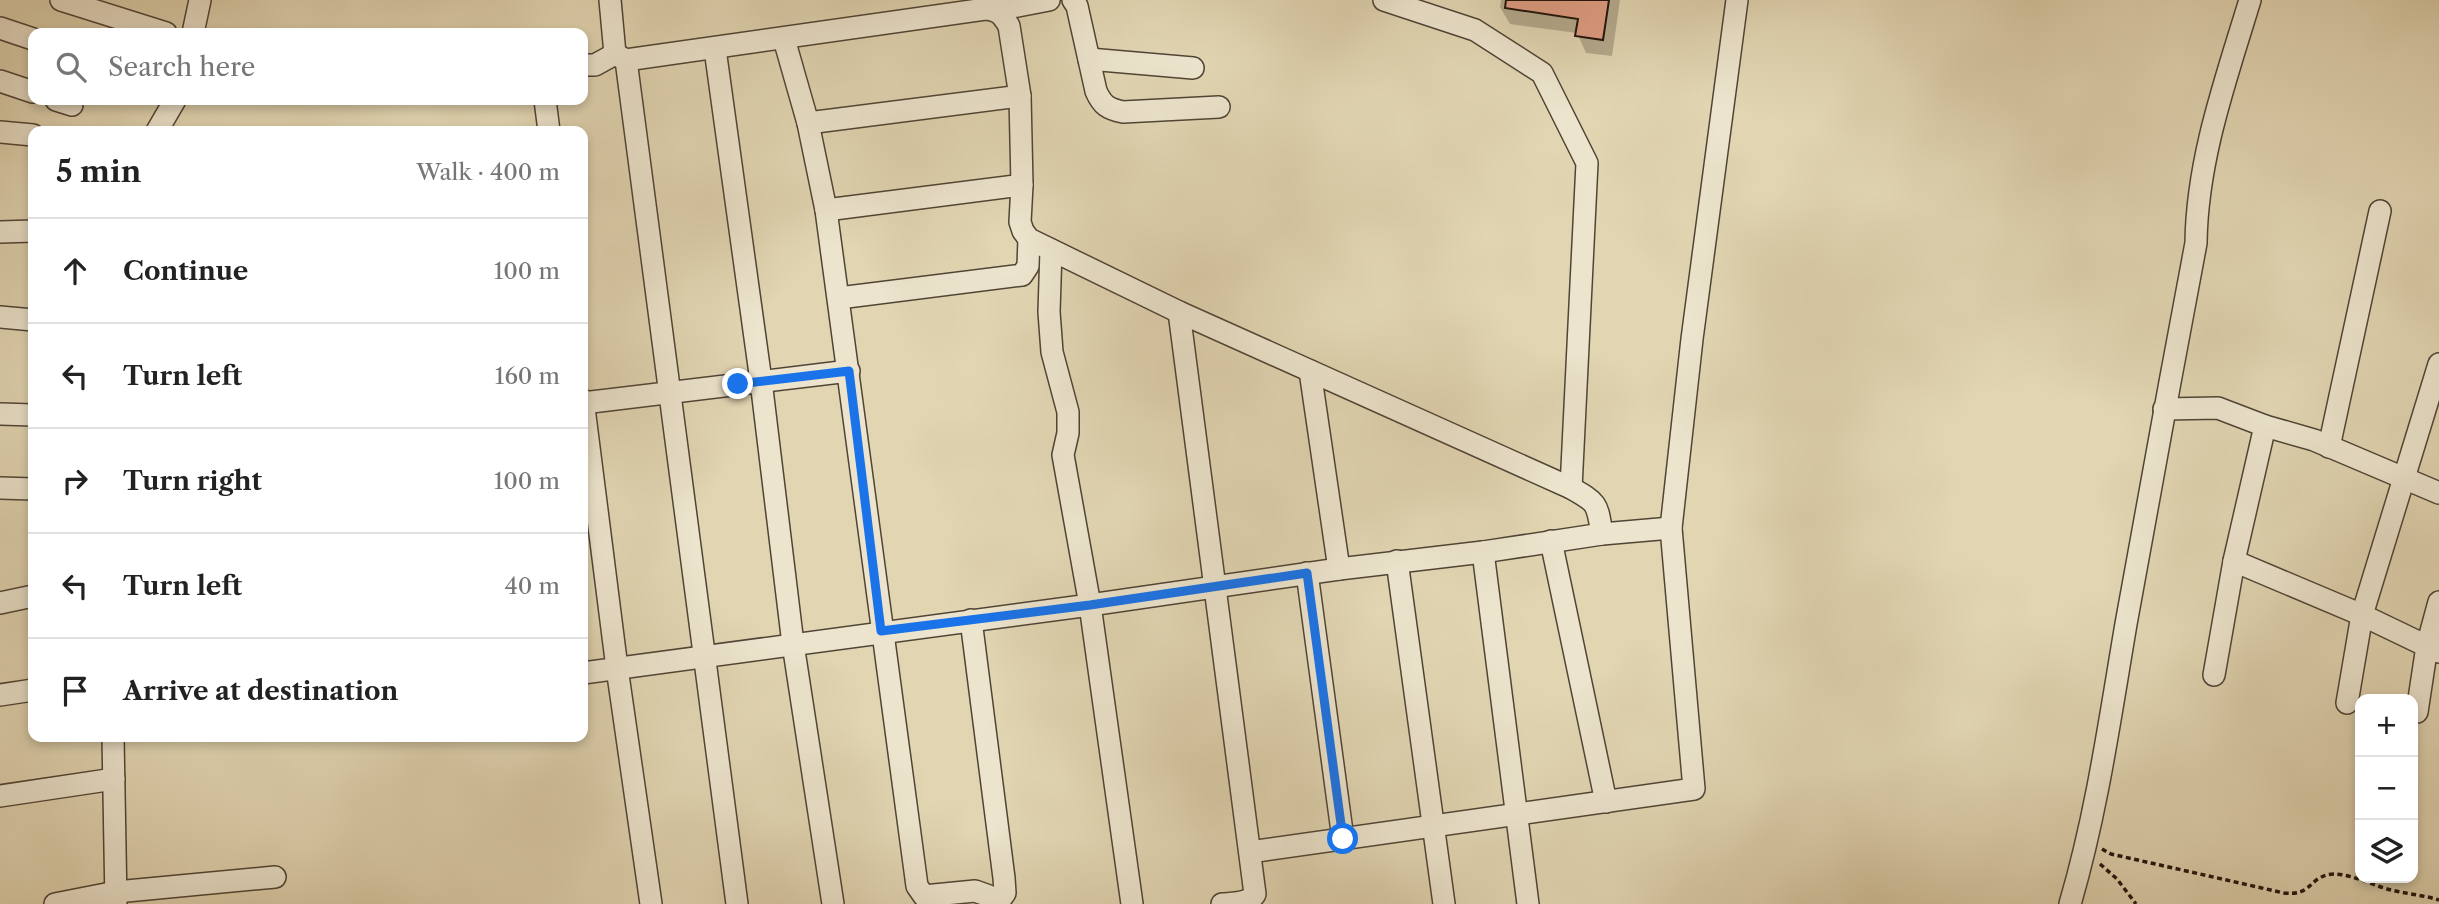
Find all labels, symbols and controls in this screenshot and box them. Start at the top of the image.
search box [28,28,588,105]
icon: search [52,48,90,86]
text: Search here [108,51,255,83]
text: 5 min [56,153,141,190]
text: Walk · 400 m [416,158,560,186]
icon: ahead [56,252,94,290]
text: Continue [123,255,248,287]
text: 100 m [494,257,560,285]
icon: left [56,357,94,395]
text: Turn left [123,360,242,392]
text: 160 m [495,362,560,390]
route end [722,368,753,399]
icon: right [56,462,94,500]
text: Turn right [123,465,262,497]
text: 100 m [494,467,560,495]
icon: left [56,567,94,605]
text: Turn left [123,570,242,602]
text: 40 m [505,572,560,600]
icon: arrive [56,672,94,710]
text: Arrive at destination [123,675,398,707]
map controls [2355,694,2418,883]
button: + [2355,694,2418,757]
button: − [2355,757,2418,820]
button: layers [2355,820,2418,883]
route start [1327,823,1358,854]

